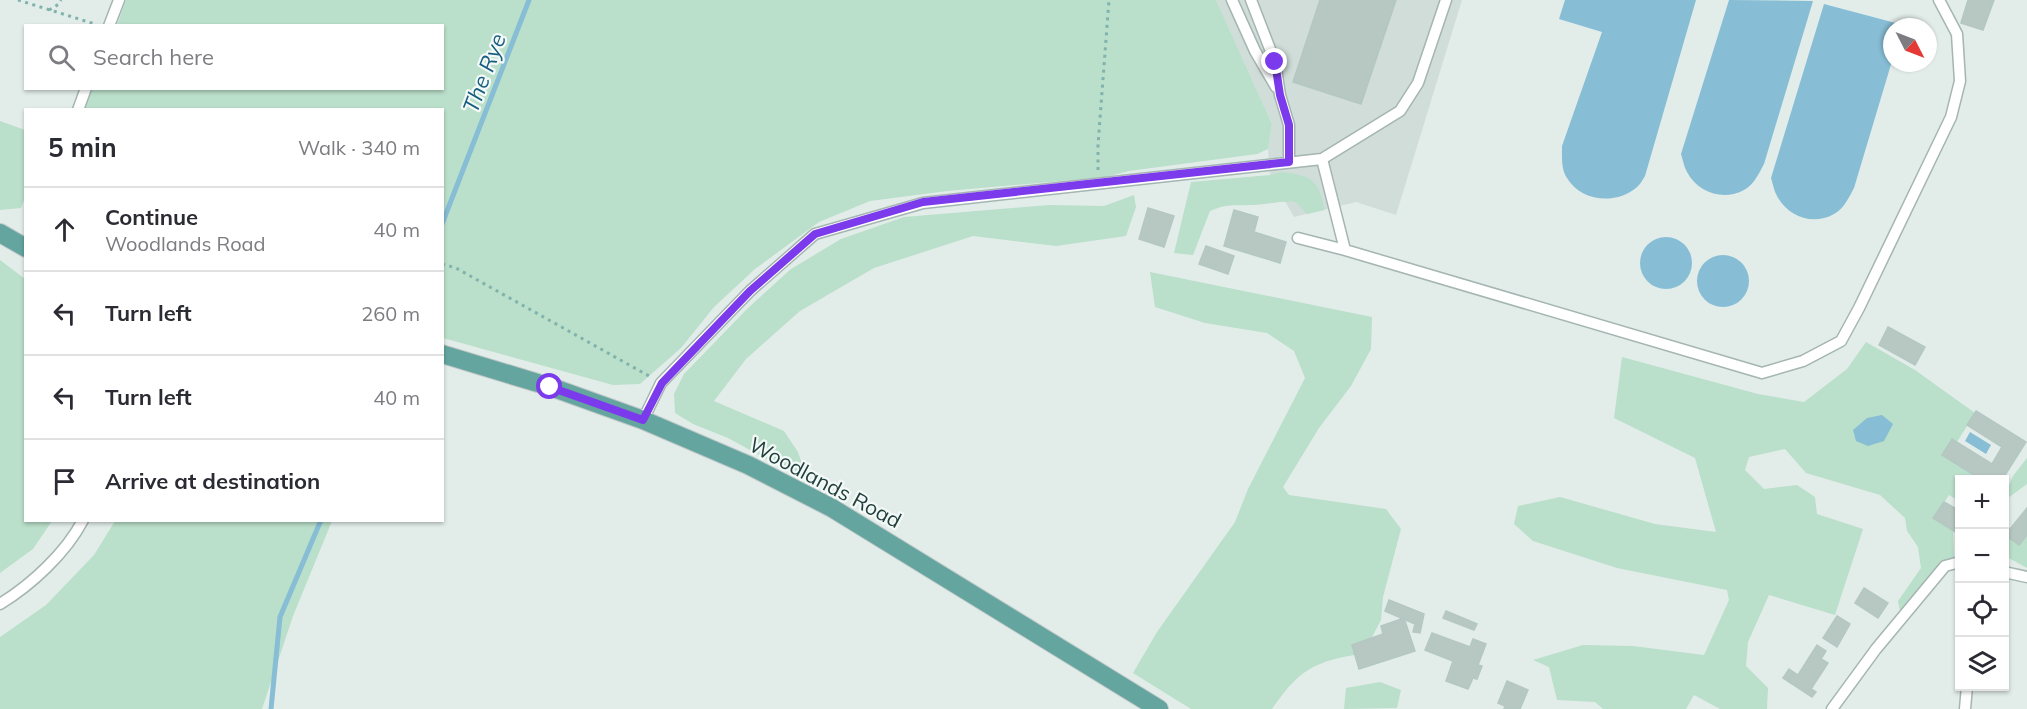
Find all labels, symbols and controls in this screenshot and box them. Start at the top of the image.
north arrow [1883,18,1937,72]
search box [24,24,444,90]
water label: The Rye [456,29,512,117]
icon: search [45,41,78,74]
text: Search here [93,43,214,71]
route end [1261,48,1287,74]
text: 5 min [48,131,117,164]
text: Walk · 340 m [298,135,420,160]
text: Continue [105,203,198,231]
icon: ahead [48,213,81,246]
text: 40 m [373,217,420,242]
text: Woodlands Road [105,231,266,256]
icon: left [48,297,81,330]
text: Turn left [105,299,192,327]
text: 260 m [361,301,420,326]
route start [536,373,562,399]
icon: left [48,381,81,414]
text: Turn left [105,383,192,411]
text: 40 m [373,385,420,410]
street label: Woodlands Road [745,431,906,533]
icon: arrive [48,465,81,498]
text: Arrive at destination [105,467,320,495]
map controls [1955,475,2009,691]
button: + [1955,475,2009,529]
button: − [1955,529,2009,583]
button: locate [1955,583,2009,637]
button: layers [1955,637,2009,691]

